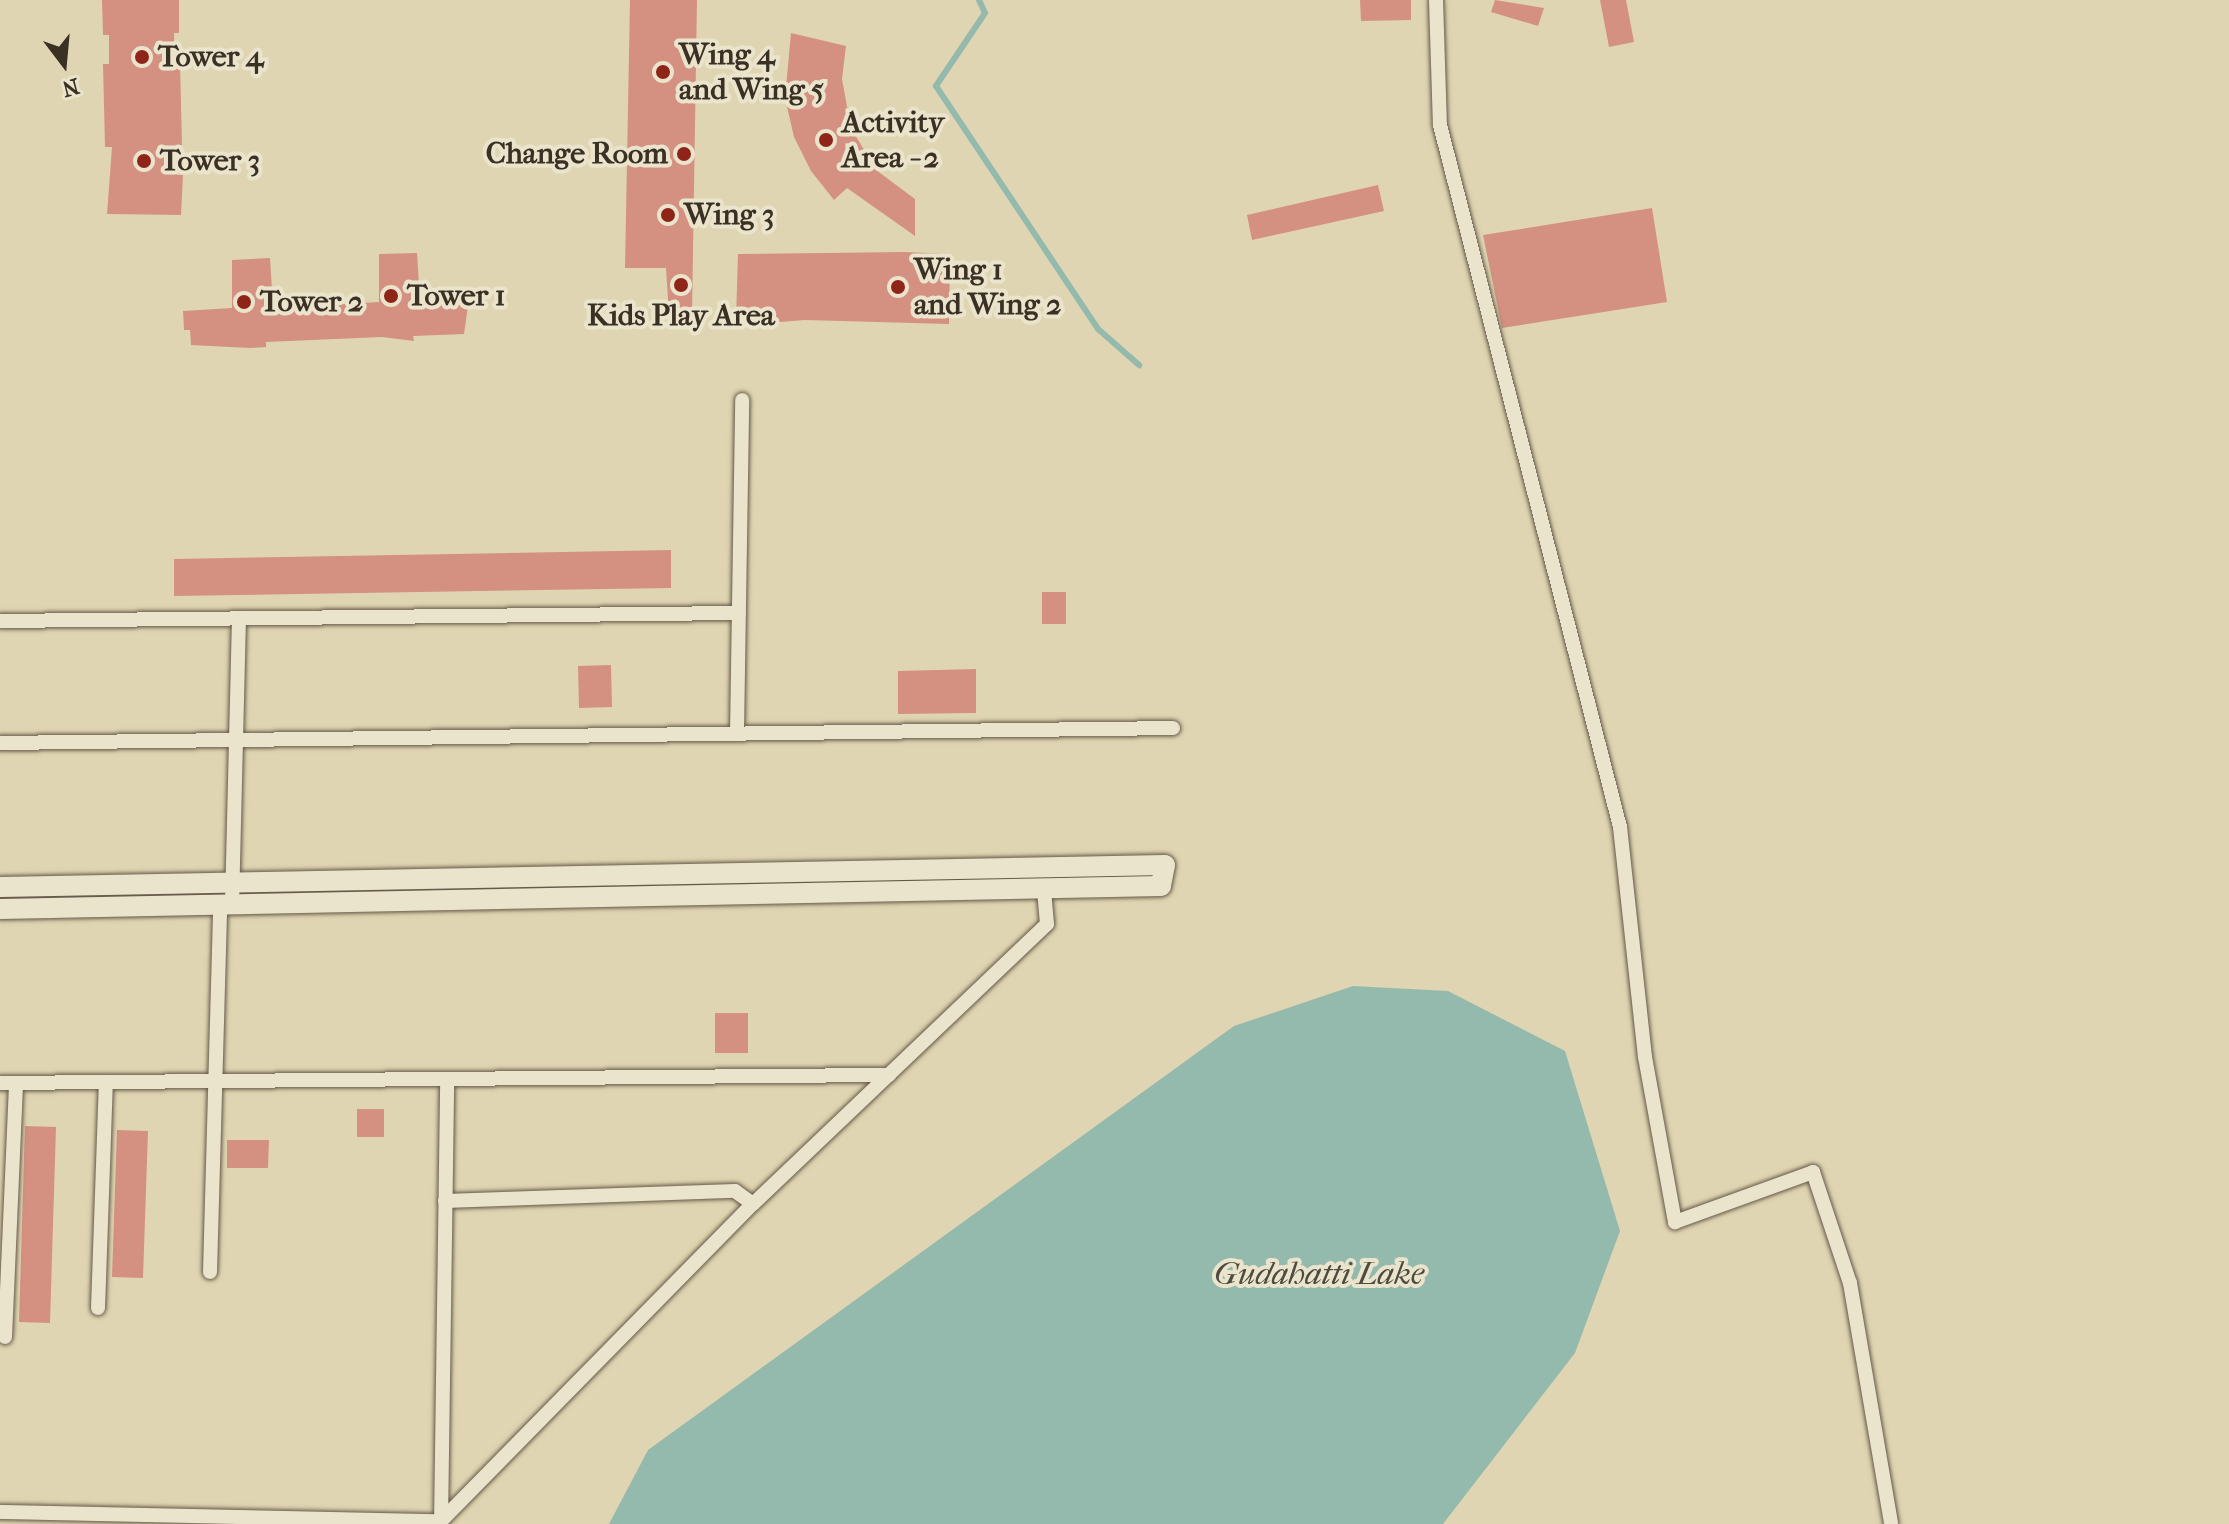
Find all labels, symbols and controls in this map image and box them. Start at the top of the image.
north arrow [24,24,104,104]
place label: Wing 4 and Wing 5 [679,37,824,108]
place label: Tower 4 [158,39,264,75]
marker: Tower 4 [133,48,151,66]
marker: Wing 4 and Wing 5 [654,63,672,81]
text: N [59,72,82,102]
place label: Activity Area - 2 [842,105,944,176]
marker: Activity Area - 2 [817,131,835,149]
place label: Change Room [486,136,668,172]
place label: Tower 3 [160,143,260,179]
marker: Change Room [675,145,693,163]
marker: Tower 3 [135,152,153,170]
place label: Wing 3 [684,197,774,233]
marker: Wing 3 [659,206,677,224]
place label: Wing 1 and Wing 2 [914,252,1061,322]
marker: Kids Play Area [672,276,690,294]
place label: Tower 1 [407,278,506,314]
marker: Wing 1 and Wing 2 [889,278,907,296]
place label: Tower 2 [260,284,363,320]
marker: Tower 1 [382,287,400,305]
marker: Tower 2 [235,293,253,311]
place label: Kids Play Area [587,298,775,334]
water label: Gudahatti Lake [1214,1255,1424,1293]

